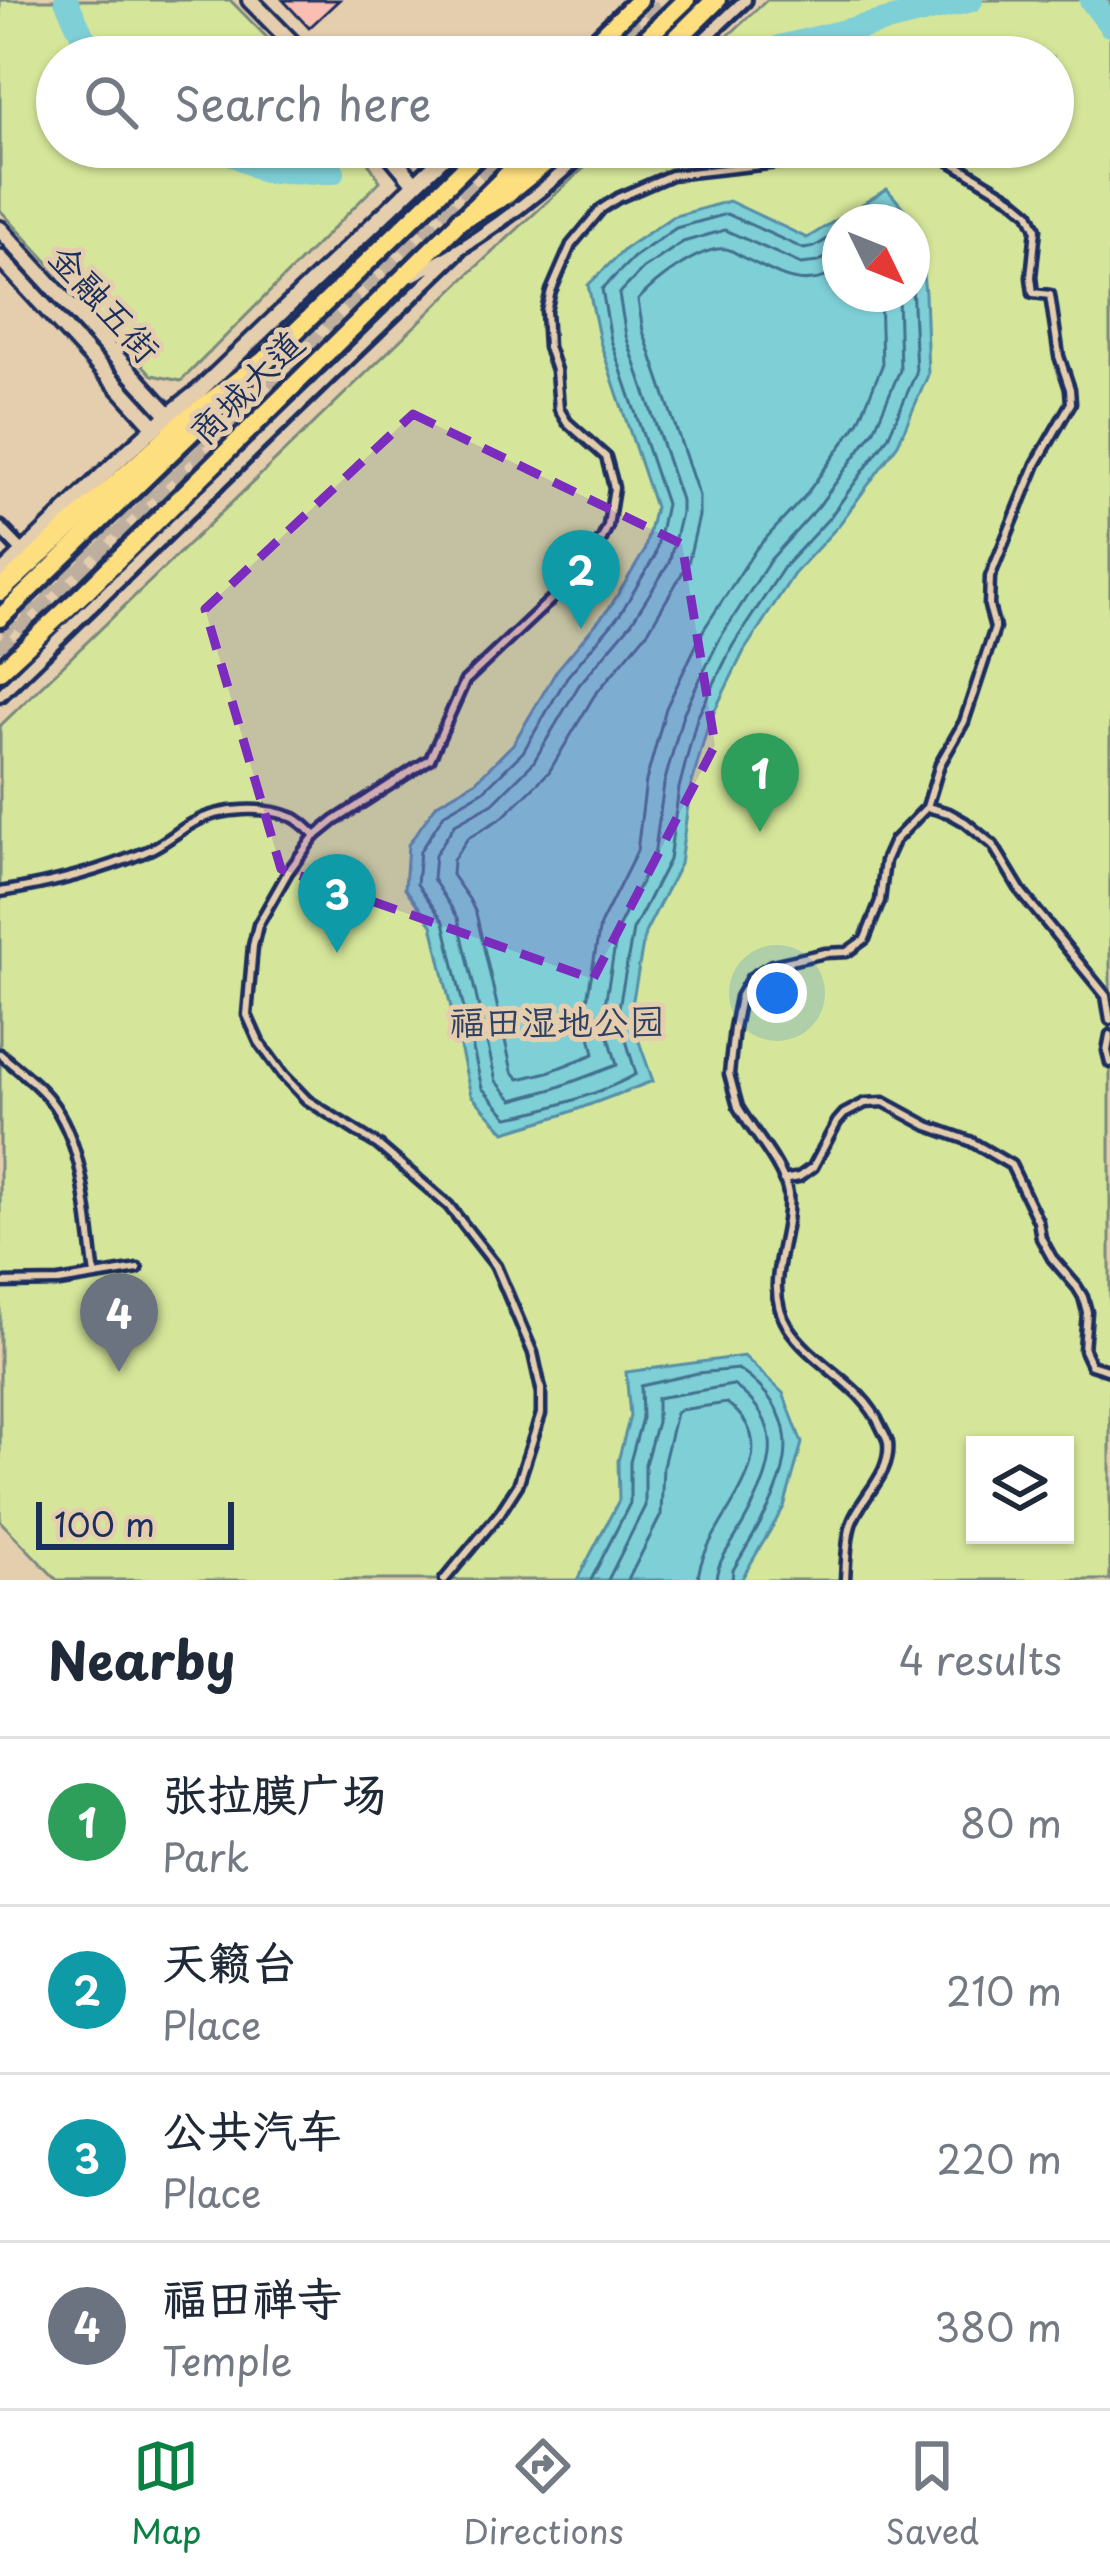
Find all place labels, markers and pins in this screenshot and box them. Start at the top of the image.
pin: 2 [542,530,620,629]
pin: 1 [721,733,799,832]
pin: 3 [298,854,376,953]
pin: 4 [80,1273,158,1372]

